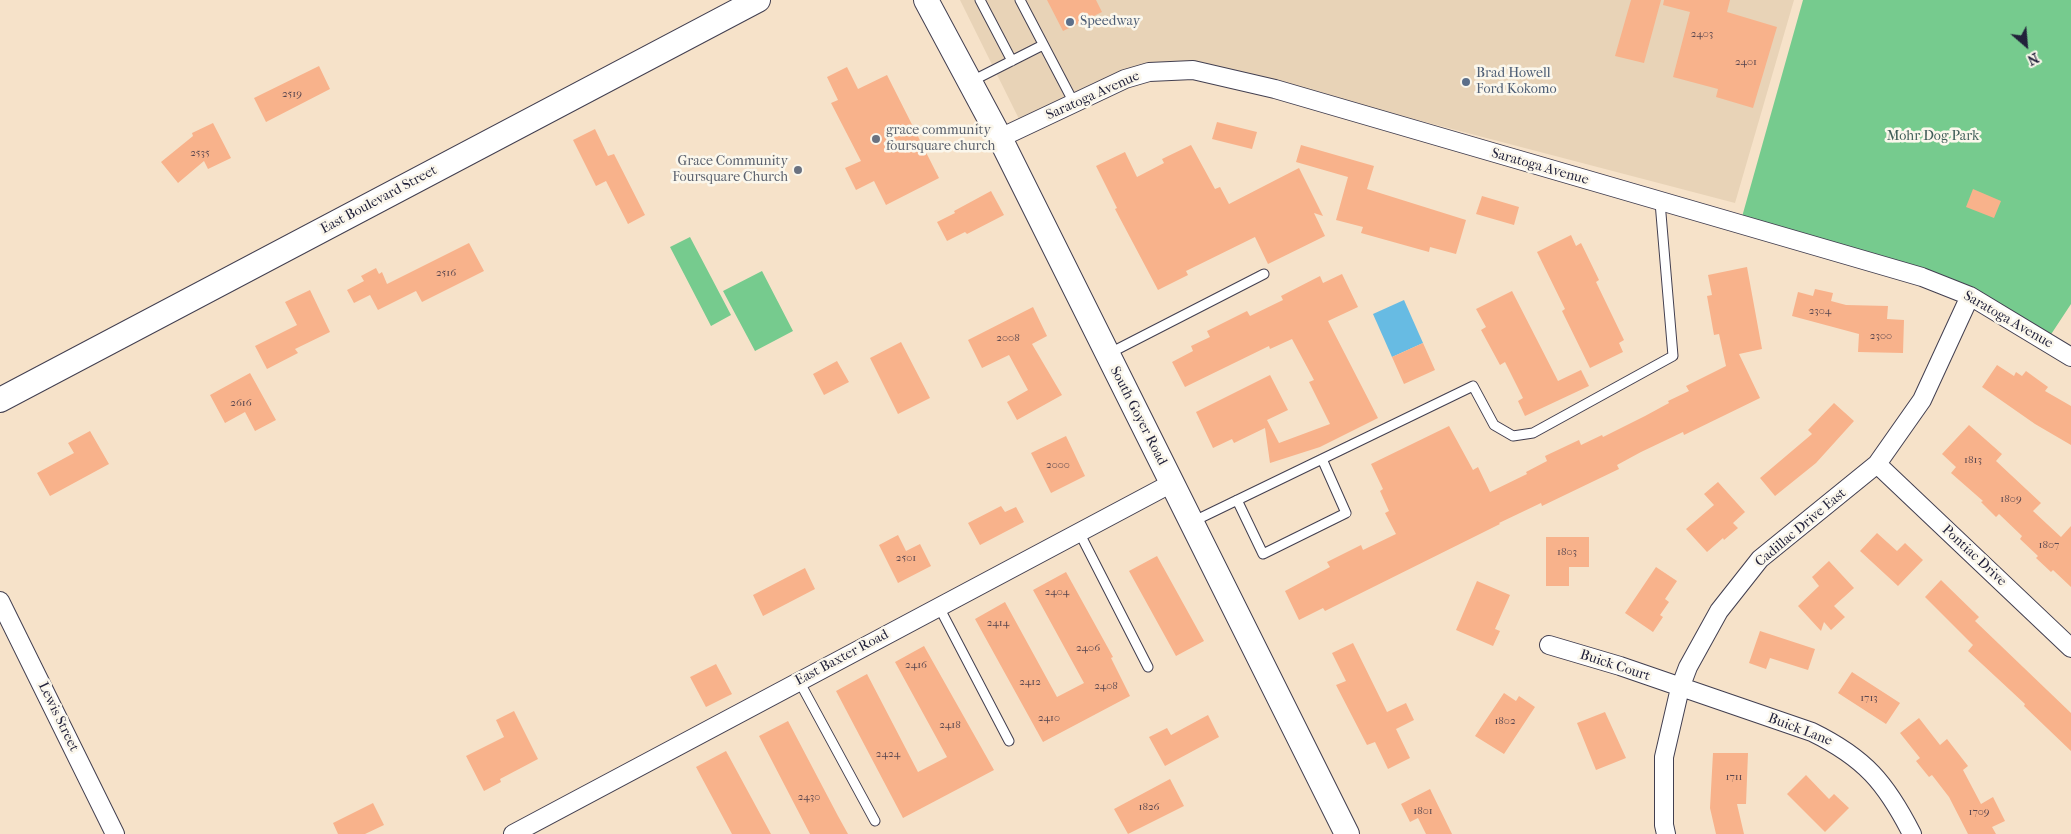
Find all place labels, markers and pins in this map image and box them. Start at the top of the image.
place label: Speedway [1080,14,1140,30]
marker: Speedway [1064,16,1076,28]
place label: Brad Howell Ford Kokomo [1476,66,1556,98]
marker: Brad Howell Ford Kokomo [1460,76,1472,88]
place label: grace community foursquare church [886,123,995,156]
marker: grace community foursquare church [870,133,882,145]
place label: Grace Community Foursquare Church [672,154,788,186]
marker: Grace Community Foursquare Church [792,164,804,176]

